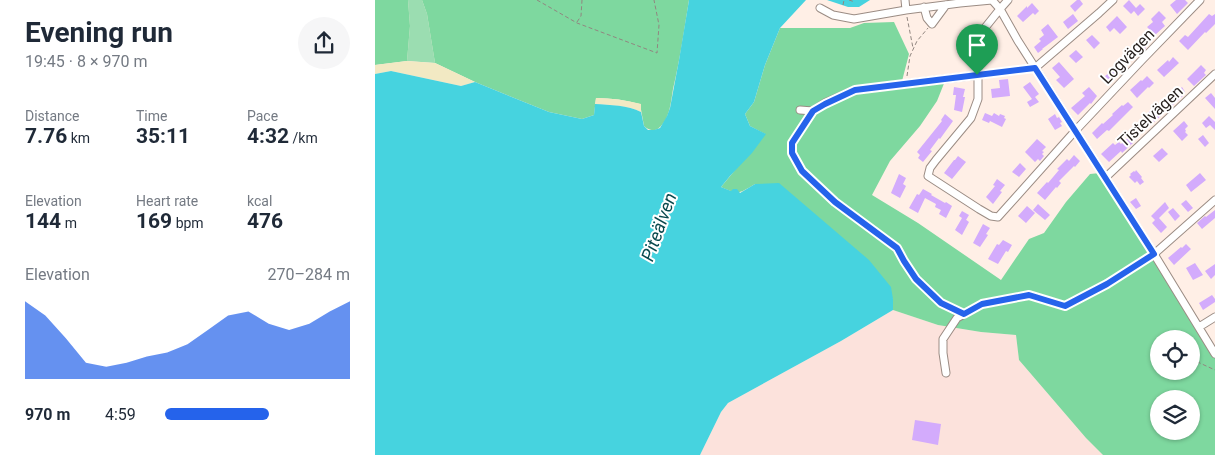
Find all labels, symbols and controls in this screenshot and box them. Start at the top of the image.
text: Evening run [25,16,173,49]
button: share [298,17,350,69]
pin [956,24,998,75]
street label: Logvägen [1096,25,1158,88]
icon: arrive [963,31,991,59]
text: 19:45 · 8 × 970 m [25,52,147,71]
street label: Tistelvägen [1114,81,1187,151]
text: Distance [25,108,80,124]
text: Time [136,108,167,124]
text: Pace [247,108,278,124]
text: 7.76 [25,124,67,148]
text: 35:11 [136,124,190,148]
text: 4:32 [247,124,289,148]
text: km [67,130,90,146]
text: /km [289,130,318,146]
water label: Piteälven [636,190,681,264]
text: Elevation [25,193,82,209]
text: Heart rate [136,193,198,209]
text: kcal [247,193,272,209]
text: 144 [25,209,61,233]
text: 169 [136,209,172,233]
text: 476 [247,209,283,233]
text: m [61,215,77,231]
text: bpm [172,215,204,231]
text: Elevation [25,265,90,284]
text: 270–284 m [268,265,350,284]
map controls [1150,330,1200,440]
button: locate [1150,330,1200,380]
button: layers [1150,390,1200,440]
text: 970 m [25,405,70,424]
text: 4:59 [105,405,136,424]

